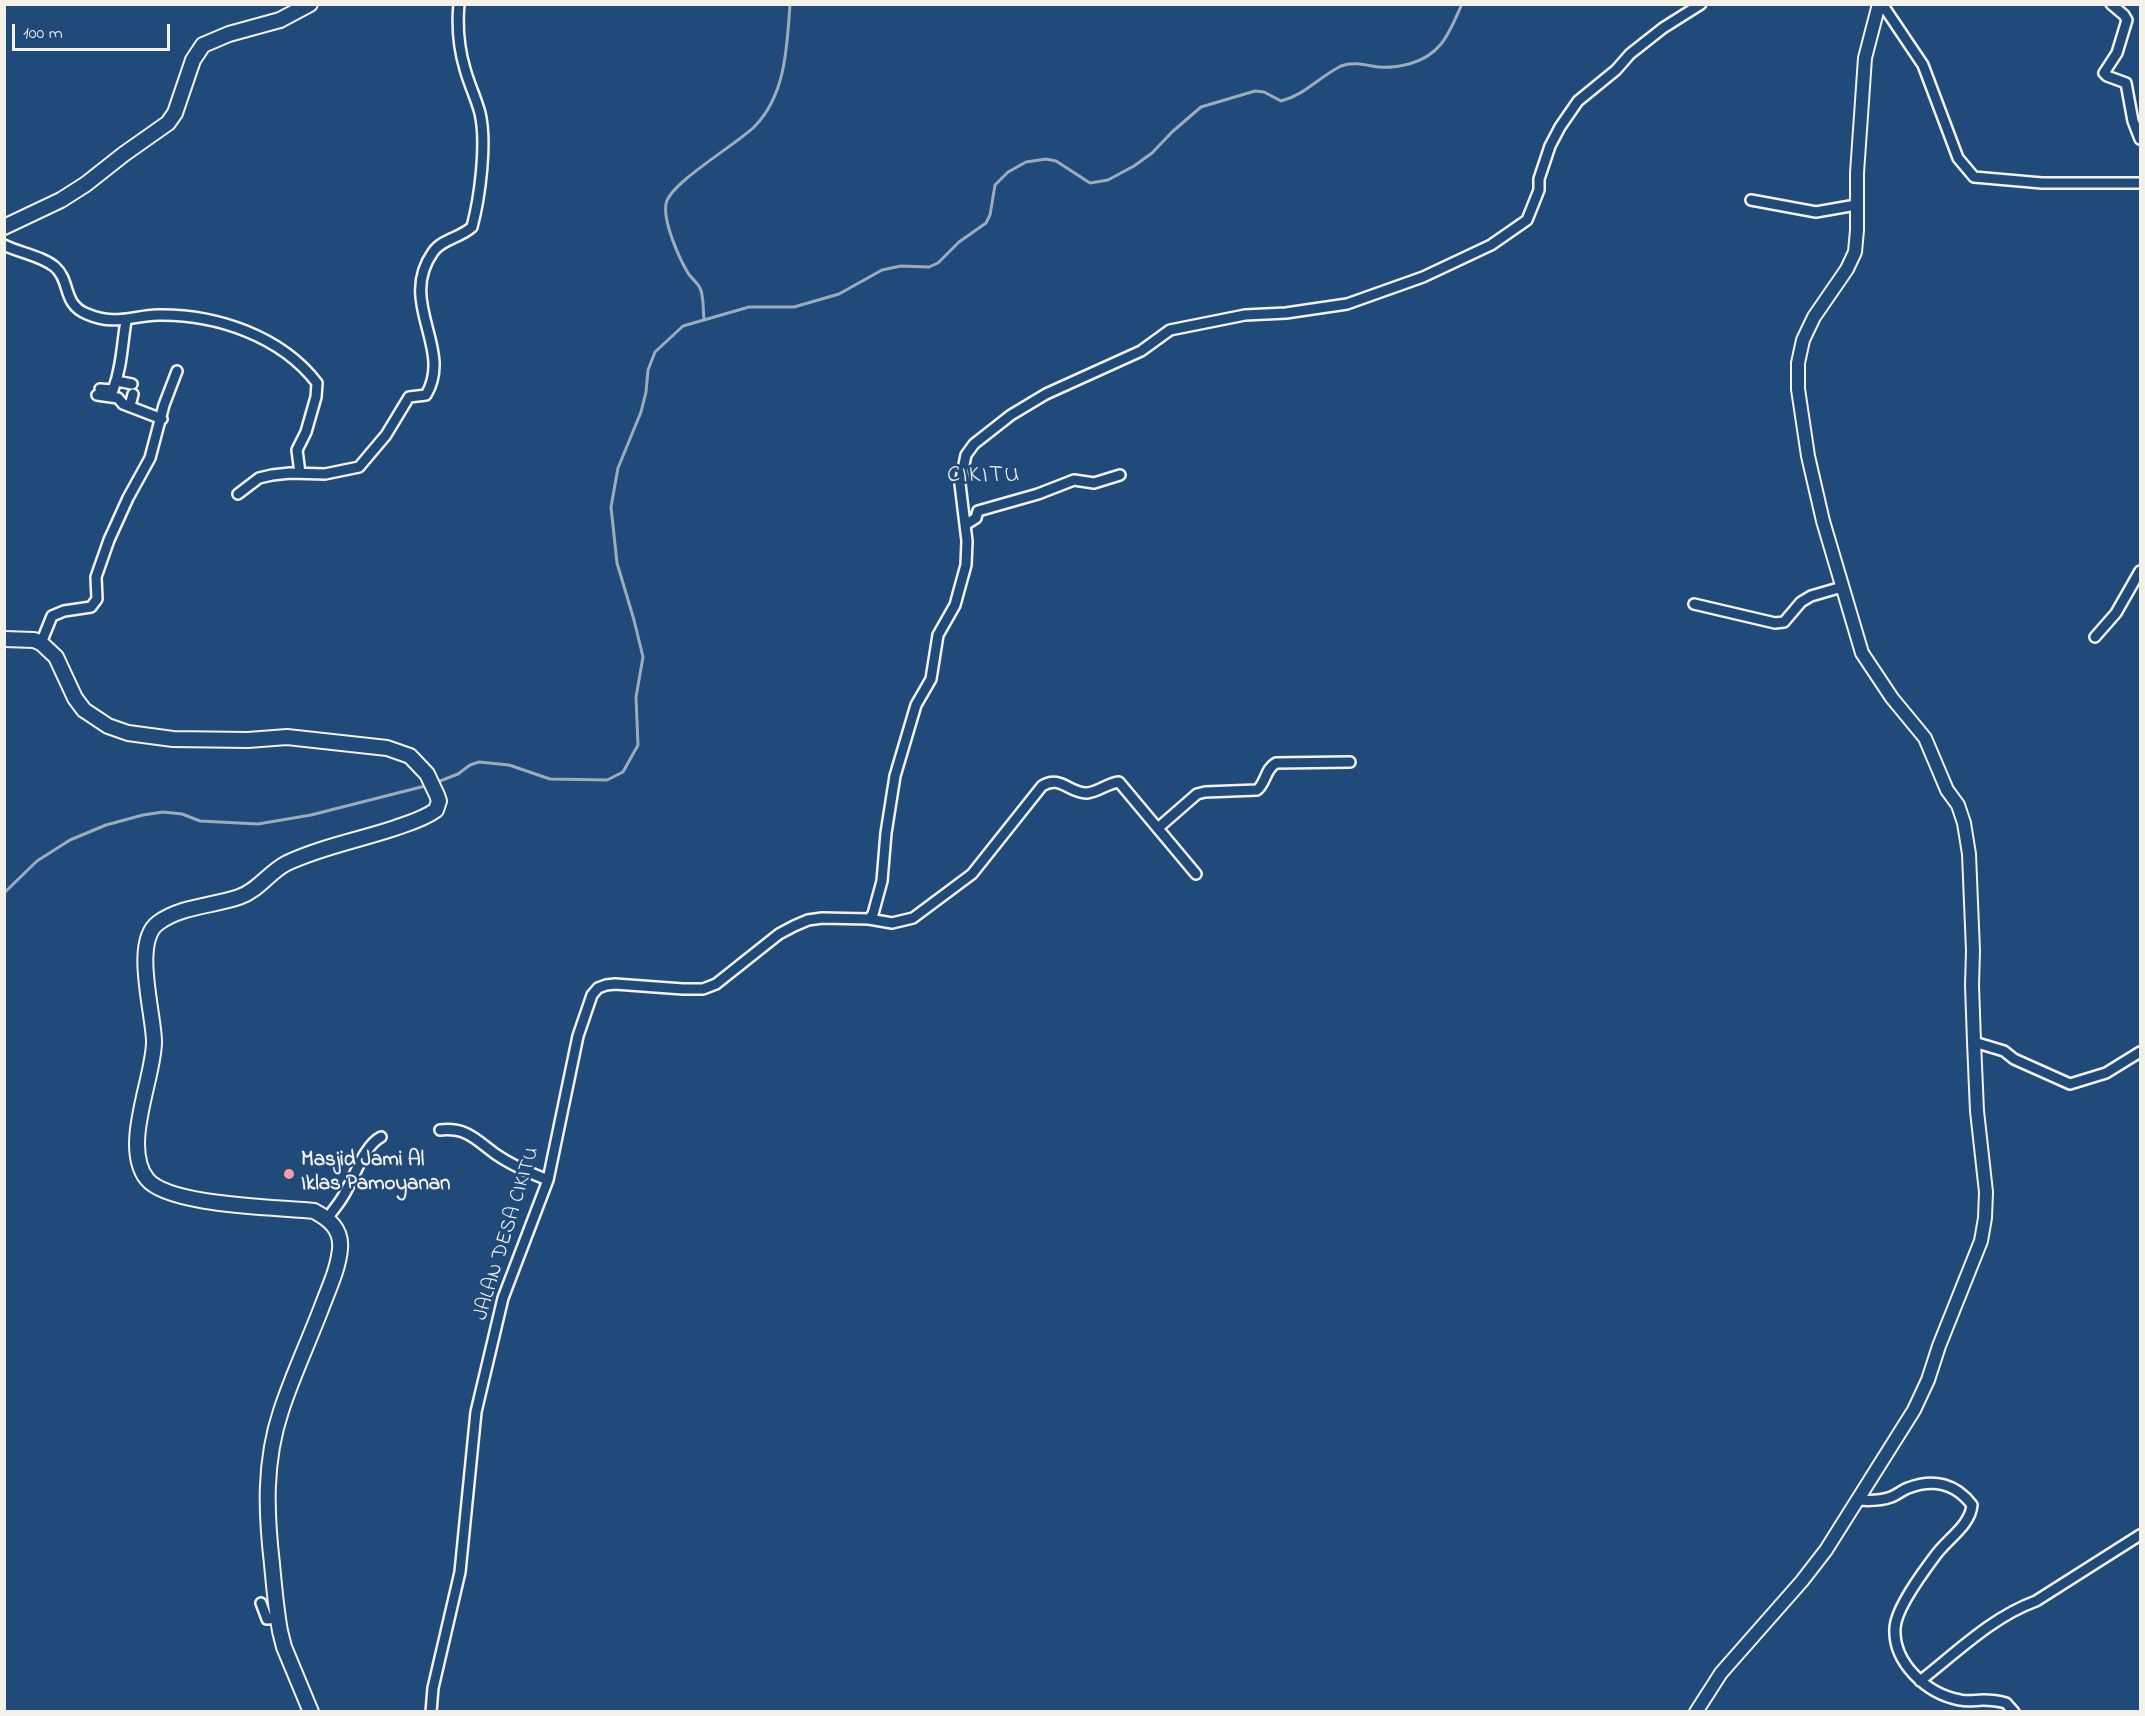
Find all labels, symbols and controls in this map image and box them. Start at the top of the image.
scale bar [15,12,172,50]
text: 100 m [23,21,63,47]
district label: CIKITU [947,463,1021,491]
street label: JALAN DESA CIKITU [470,1144,546,1324]
place label: Masjid Jami Al Iklas Pamoyanan [301,1149,450,1199]
marker: Masjid Jami Al Iklas Pamoyanan [282,1167,296,1181]

